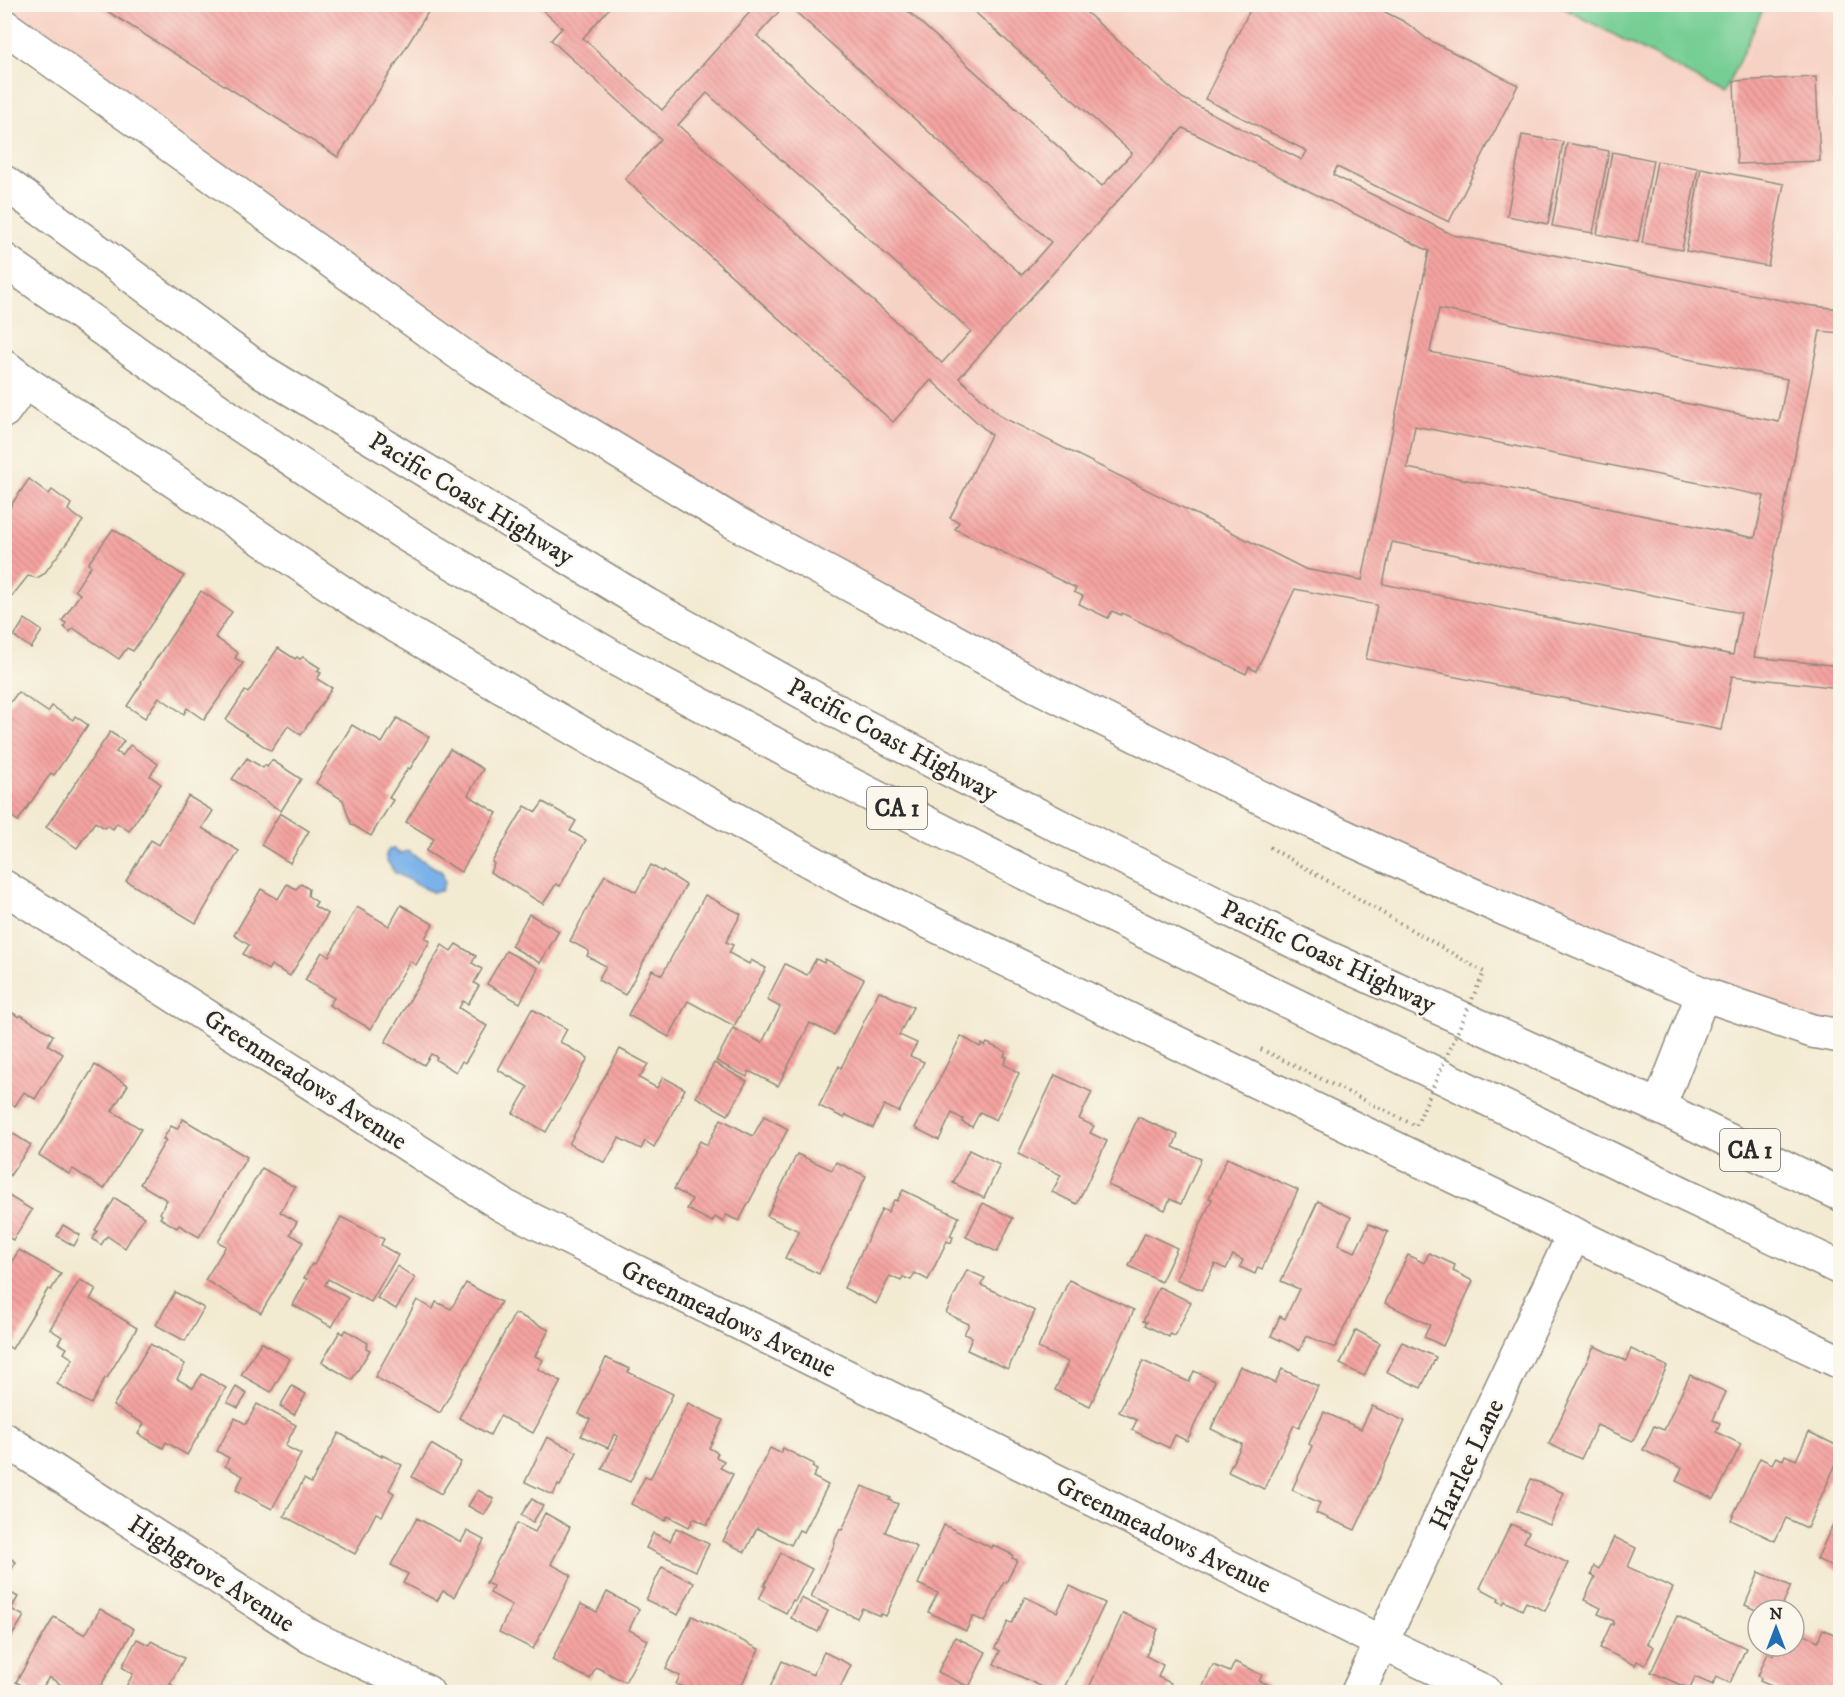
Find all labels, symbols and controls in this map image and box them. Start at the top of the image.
street label: Pacific Coast Highway [363,425,580,574]
street label: Pacific Coast Highway [781,671,1004,810]
road number: CA 1 [867,787,927,829]
street label: Pacific Coast Highway [1216,893,1442,1022]
street label: Greenmeadows Avenue [197,1002,413,1158]
road number: CA 1 [1720,1129,1780,1171]
street label: Greenmeadows Avenue [615,1253,841,1386]
street label: Harrlee Lane [1423,1394,1512,1535]
street label: Greenmeadows Avenue [1050,1469,1276,1602]
street label: Highgrove Avenue [121,1508,301,1641]
north arrow [1746,1598,1806,1658]
text: N [1769,1604,1783,1624]

